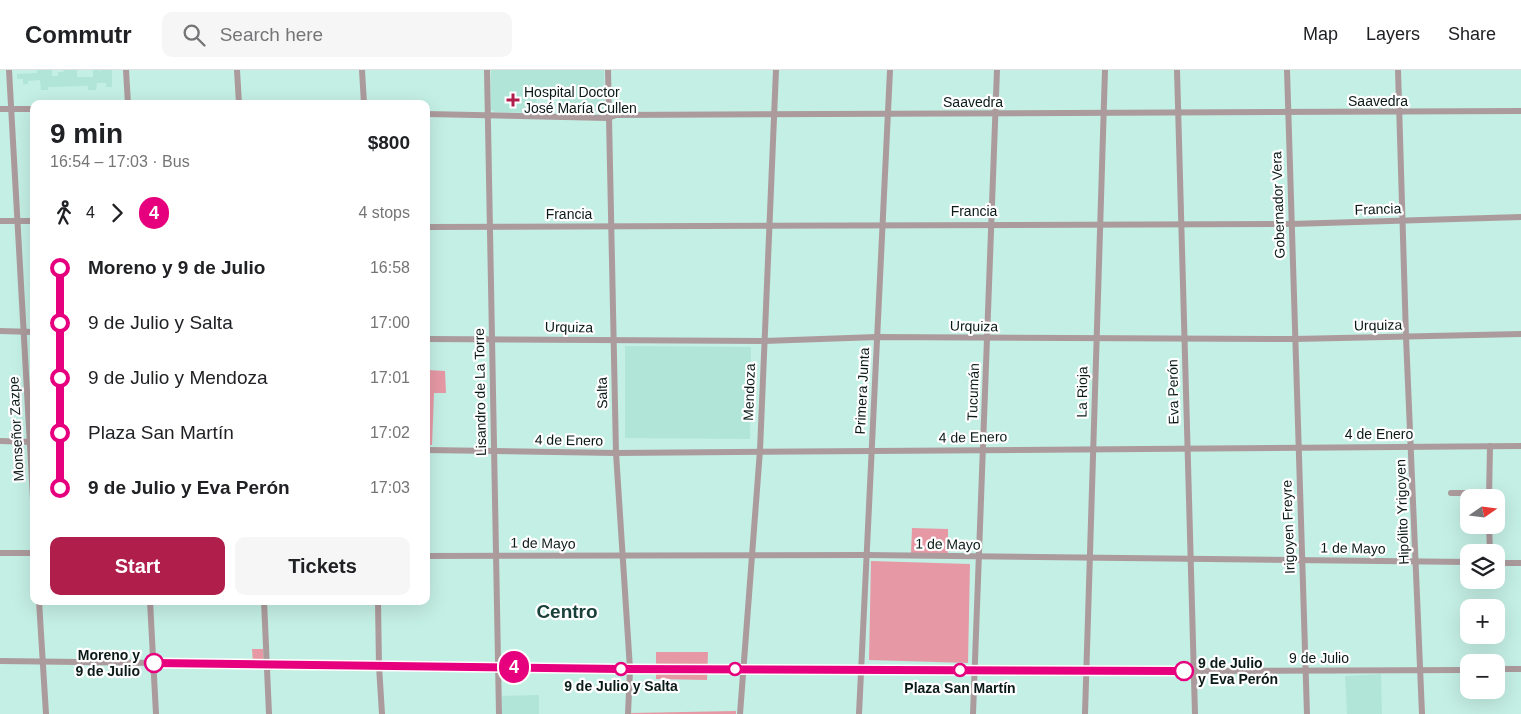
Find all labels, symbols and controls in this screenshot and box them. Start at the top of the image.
search box [162,12,512,57]
text: Commutr [25,21,132,48]
icon: search [180,21,208,49]
text: Search here [220,24,323,45]
text: Map [1303,24,1338,44]
text: Layers [1366,24,1420,44]
text: Share [1448,24,1496,44]
place label: Hospital Doctor José María Cullen [524,84,637,116]
marker: Hospital Doctor José María Cullen [506,93,520,107]
street label: Saavedra [1348,93,1408,109]
street label: Saavedra [943,94,1003,110]
text: 9 min [50,118,123,149]
text: $800 [368,132,410,153]
street label: Gobernador Vera [1268,151,1288,259]
text: 16:54 – 17:03 · Bus [50,153,190,170]
icon: walk [50,199,78,227]
icon: forward [103,199,131,227]
street label: Francia [1354,200,1402,218]
text: 4 [149,203,159,223]
street label: Francia [951,203,998,219]
text: 4 [86,204,95,221]
text: 4 stops [358,204,410,221]
street label: Francia [546,206,593,222]
text: Moreno y 9 de Julio [88,257,265,278]
text: 16:58 [370,259,410,276]
text: 9 de Julio y Salta [88,312,233,333]
text: 17:00 [370,314,410,331]
street label: Urquiza [1354,317,1402,333]
street label: Urquiza [950,318,998,334]
street label: Urquiza [545,319,593,335]
street label: Lisandro de La Torre [471,328,489,456]
street label: Primera Junta [852,347,872,435]
street label: Eva Perón [1164,359,1182,425]
street label: Mendoza [740,363,758,421]
street label: Tucumán [964,363,982,421]
street label: La Rioja [1074,366,1090,418]
text: 9 de Julio y Mendoza [88,367,268,388]
text: 17:01 [370,369,410,386]
street label: Monseñor Zazpe [5,376,27,482]
street label: Salta [594,377,610,409]
text: Plaza San Martín [88,422,234,443]
text: 17:02 [370,424,410,441]
street label: 4 de Enero [1345,426,1413,442]
street label: 4 de Enero [939,428,1008,446]
street label: 4 de Enero [535,431,604,449]
street label: Hipólito Yrigoyen [1392,459,1412,565]
text: 9 de Julio y Eva Perón [88,477,290,498]
text: 17:03 [370,479,410,496]
street label: Irigoyen Freyre [1278,479,1298,574]
north arrow [1460,489,1505,534]
map controls [1460,489,1505,699]
street label: 1 de Mayo [510,534,576,552]
street label: 1 de Mayo [915,535,981,553]
button: Start [50,537,225,595]
button: Tickets [235,537,410,595]
street label: 1 de Mayo [1320,539,1386,557]
button: layers [1460,544,1505,589]
button: + [1460,599,1505,644]
district label: Centro [536,601,598,622]
place label: Moreno y 9 de Julio [75,647,140,679]
street label: 9 de Julio [1289,650,1349,666]
line badge: 4 [498,651,530,683]
marker: Moreno y 9 de Julio [144,653,164,673]
button: − [1460,654,1505,699]
place label: 9 de Julio y Eva Perón [1198,655,1278,687]
text: 4 [509,657,519,677]
marker: 9 de Julio y Eva Perón [1174,661,1194,681]
marker: 9 de Julio y Salta [614,662,628,676]
unlabelled marker [728,662,742,676]
marker: Plaza San Martín [953,663,967,677]
place label: 9 de Julio y Salta [564,678,678,694]
place label: Plaza San Martín [904,680,1016,696]

